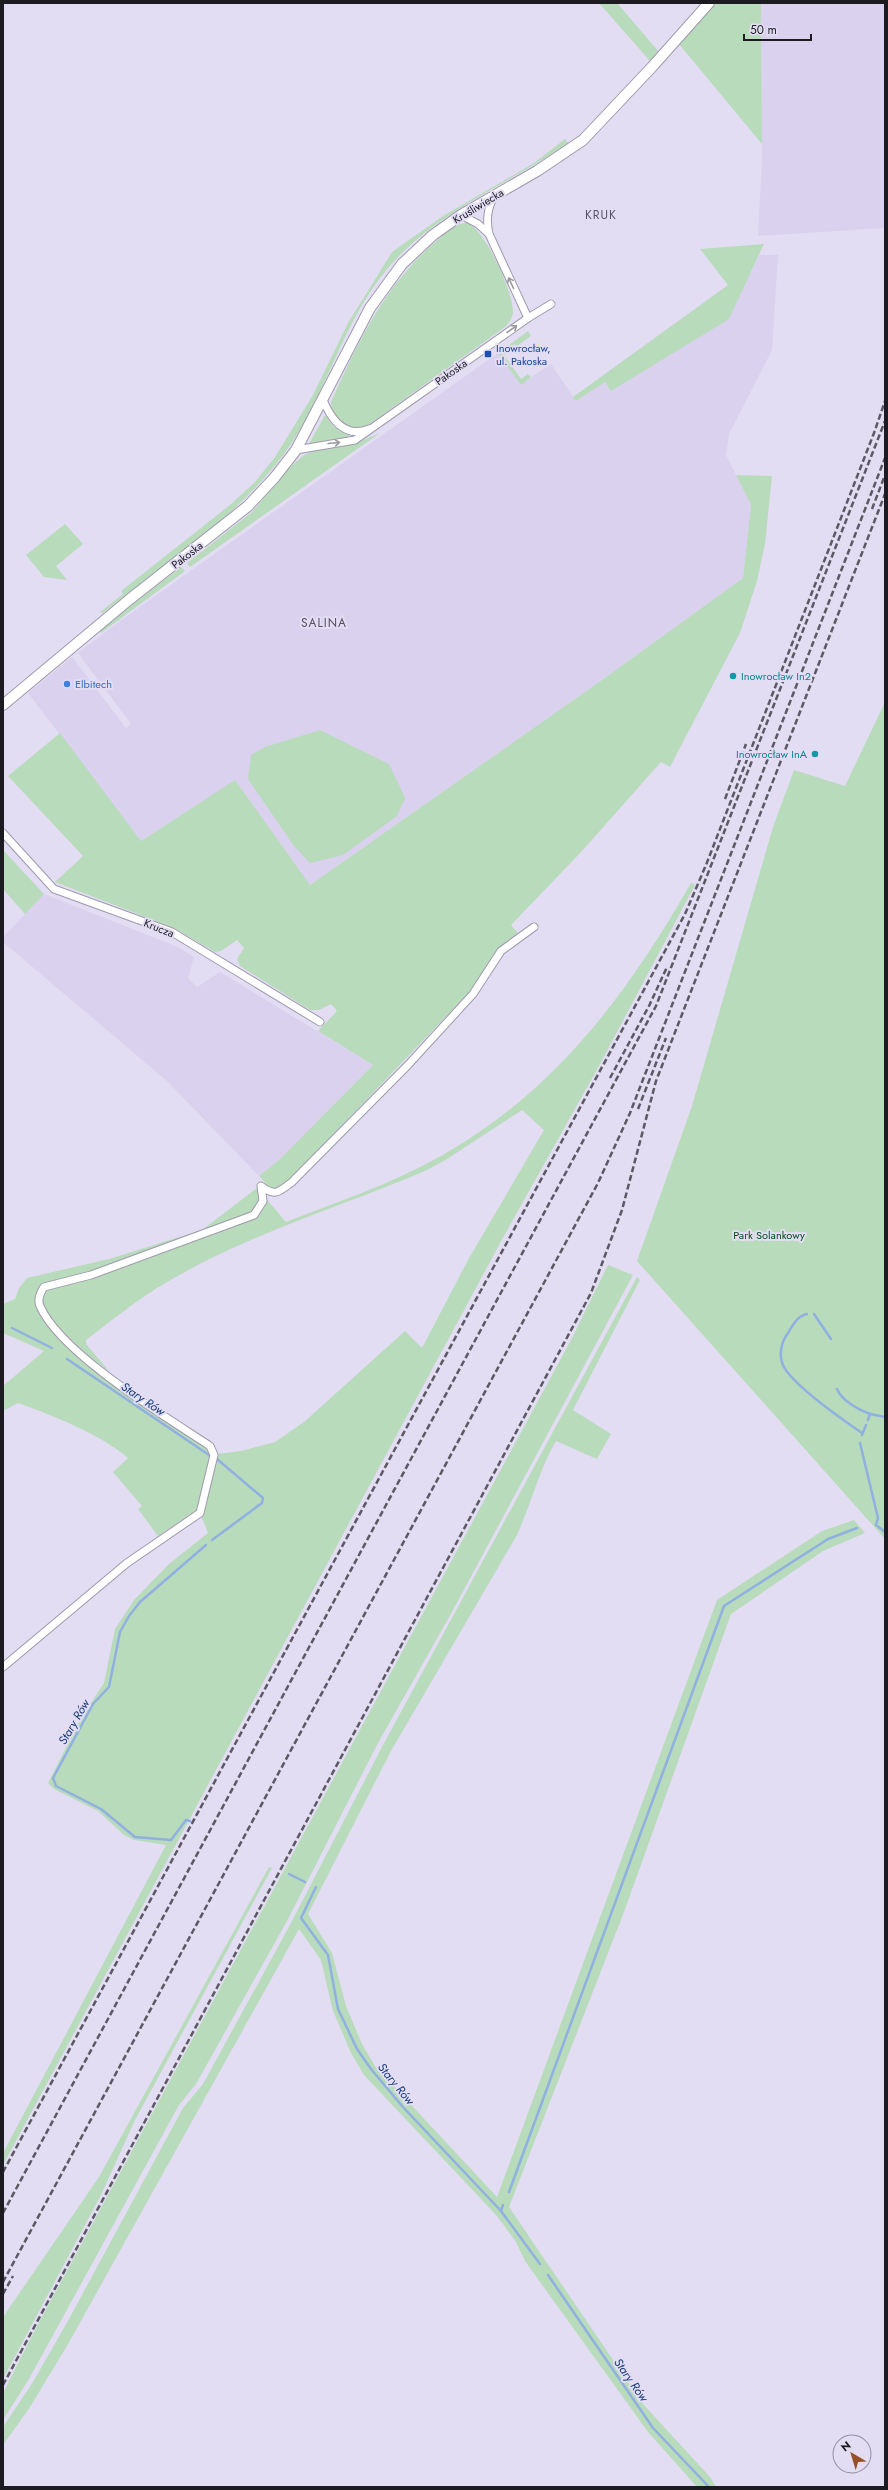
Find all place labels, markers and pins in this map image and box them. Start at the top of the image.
place label: Inowrocław, ul. Pakoska [496,340,551,369]
marker: Inowrocław, ul. Pakoska [483,349,493,359]
place label: Inowrocław In2 [741,668,811,684]
marker: Inowrocław In2 [728,671,738,681]
place label: Elbitech [75,676,112,692]
marker: Elbitech [62,679,72,689]
place label: Inowrocław InA [736,746,808,762]
marker: Inowrocław InA [810,749,820,759]

